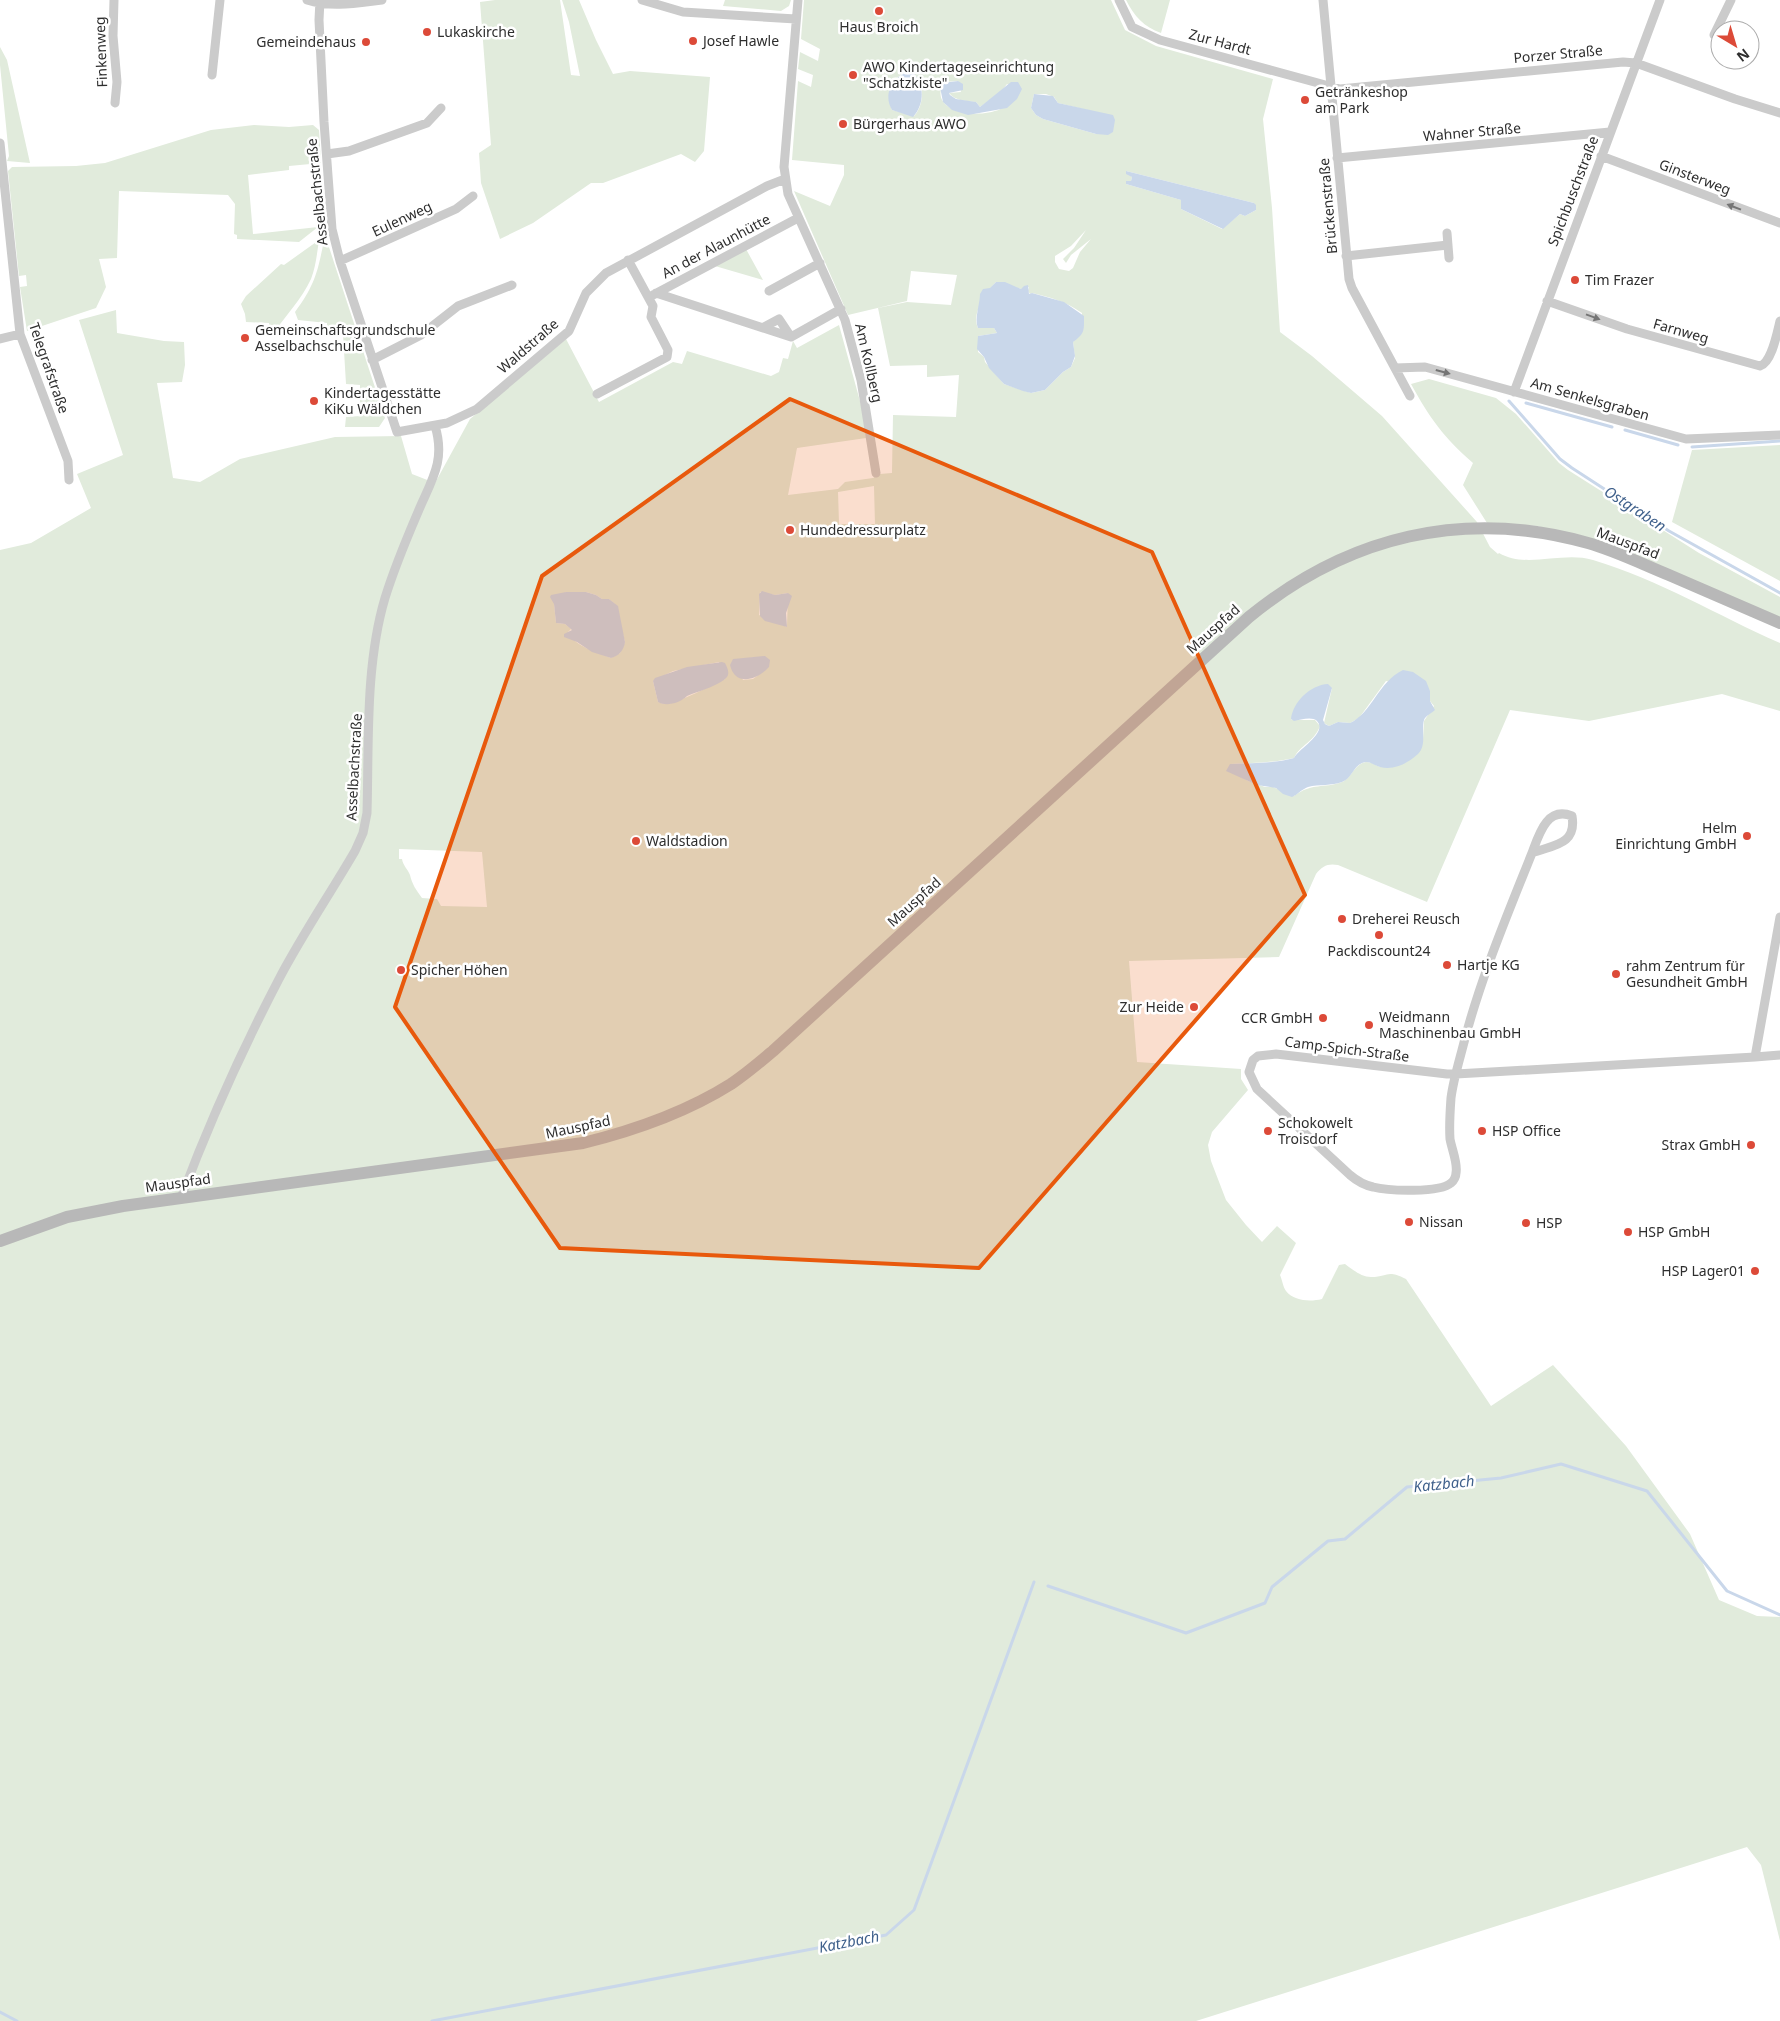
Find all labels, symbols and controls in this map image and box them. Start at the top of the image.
marker: Haus Broich [873,5,885,17]
street label: Finkenweg [90,16,111,88]
place label: Haus Broich [839,17,919,36]
north arrow [1710,20,1760,70]
place label: Lukaskirche [437,22,515,41]
street label: Zur Hardt [1187,24,1253,59]
marker: Lukaskirche [421,26,433,38]
place label: Josef Hawle [701,31,779,50]
place label: Gemeindehaus [256,32,356,51]
marker: Josef Hawle [687,35,699,47]
marker: Gemeindehaus [360,36,372,48]
street label: Porzer Straße [1513,40,1603,67]
text: N [1733,45,1754,67]
place label: AWO Kindertageseinrichtung "Schatzkiste" [863,57,1054,92]
marker: AWO Kindertageseinrichtung "Schatzkiste" [847,69,859,81]
place label: Getränkeshop am Park [1315,82,1408,117]
marker: Getränkeshop am Park [1299,94,1311,106]
place label: Bürgerhaus AWO [853,114,966,133]
marker: Bürgerhaus AWO [837,118,849,130]
street label: Wahner Straße [1422,118,1522,145]
street label: Spichbuschstraße [1543,133,1602,249]
street label: Asselbachstraße [301,137,332,247]
street label: Ginsterweg [1657,154,1734,199]
street label: Brückenstraße [1314,157,1341,255]
street label: Eulenweg [369,196,435,241]
one-way arrow [1726,203,1741,211]
street label: An der Alaunhütte [658,209,773,282]
place label: Tim Frazer [1585,270,1654,289]
marker: Tim Frazer [1569,274,1581,286]
street label: Waldstraße [493,314,562,377]
one-way arrow [1585,314,1600,321]
street label: Farnweg [1651,314,1711,348]
street label: Telegrafstraße [25,320,74,416]
place label: Gemeinschaftsgrundschule Asselbachschule [255,320,435,355]
street label: Am Kollberg [851,321,888,404]
marker: Gemeinschaftsgrundschule Asselbachschule [239,332,251,344]
one-way arrow [1435,369,1450,377]
street label: Am Senkelsgraben [1529,372,1652,425]
place label: Kindertagesstätte KiKu Wäldchen [324,383,441,418]
marker: Kindertagesstätte KiKu Wäldchen [308,395,320,407]
water label: Ostgraben [1601,481,1670,536]
place label: Hundedressurplatz [800,520,926,539]
street label: Mauspfad [1594,522,1662,563]
marker: Hundedressurplatz [784,524,796,536]
street label: Mauspfad [1182,600,1243,658]
street label: Asselbachstraße [341,713,366,821]
place label: Helm Einrichtung GmbH [1615,818,1737,853]
marker: Helm Einrichtung GmbH [1741,830,1753,842]
place label: Waldstadion [646,831,728,850]
marker: Waldstadion [630,835,642,847]
street label: Mauspfad [883,873,944,931]
place label: Dreherei Reusch [1352,909,1460,928]
marker: Dreherei Reusch [1336,913,1348,925]
marker: Packdiscount24 [1373,929,1385,941]
place label: Packdiscount24 [1327,941,1431,960]
place label: Hartje KG [1457,955,1520,974]
place label: rahm Zentrum für Gesundheit GmbH [1626,956,1748,991]
marker: Hartje KG [1441,959,1453,971]
place label: Spicher Höhen [411,960,508,979]
marker: Spicher Höhen [395,964,407,976]
marker: rahm Zentrum für Gesundheit GmbH [1610,968,1622,980]
place label: Zur Heide [1120,997,1184,1016]
marker: Zur Heide [1188,1001,1200,1013]
place label: Weidmann Maschinenbau GmbH [1379,1007,1521,1042]
place label: CCR GmbH [1241,1008,1313,1027]
marker: CCR GmbH [1317,1012,1329,1024]
marker: Weidmann Maschinenbau GmbH [1363,1019,1375,1031]
street label: Camp-Spich-Straße [1284,1031,1411,1066]
street label: Mauspfad [544,1110,612,1143]
place label: Schokowelt Troisdorf [1278,1113,1353,1148]
place label: HSP Office [1492,1121,1561,1140]
marker: Schokowelt Troisdorf [1262,1125,1274,1137]
marker: HSP Office [1476,1125,1488,1137]
place label: Strax GmbH [1662,1135,1741,1154]
marker: Strax GmbH [1745,1139,1757,1151]
street label: Mauspfad [144,1169,212,1196]
place label: Nissan [1419,1212,1463,1231]
place label: HSP [1536,1213,1563,1232]
marker: Nissan [1403,1216,1415,1228]
marker: HSP [1520,1217,1532,1229]
place label: HSP GmbH [1638,1222,1710,1241]
marker: HSP GmbH [1622,1226,1634,1238]
place label: HSP Lager01 [1661,1261,1745,1280]
marker: HSP Lager01 [1749,1265,1761,1277]
water label: Katzbach [1412,1470,1475,1496]
water label: Katzbach [817,1925,881,1957]

